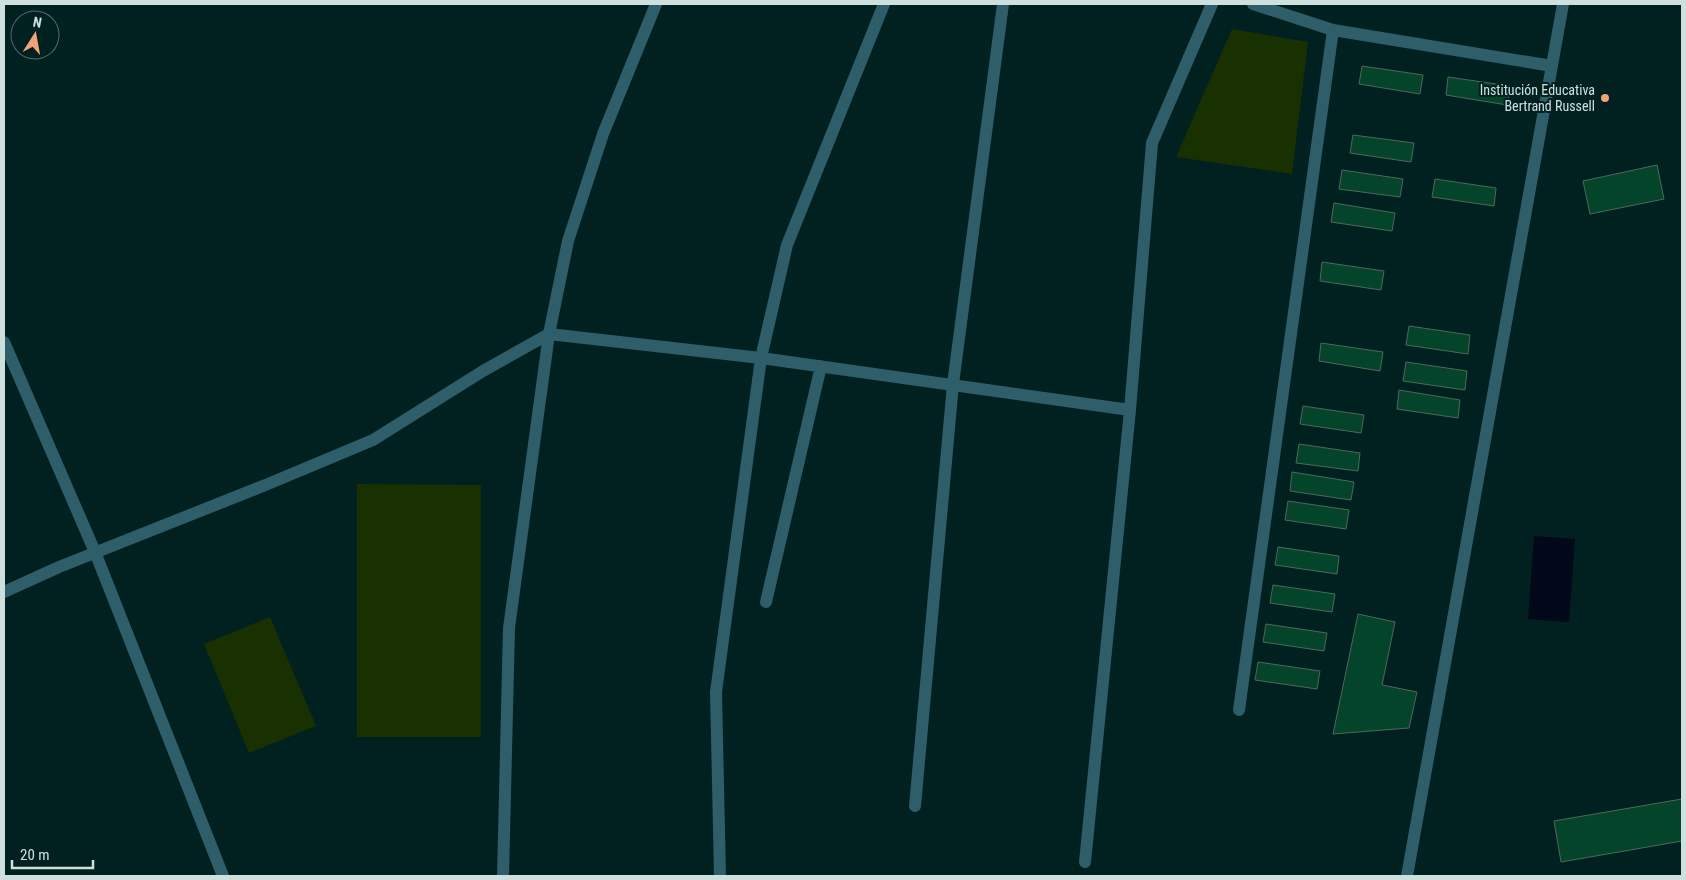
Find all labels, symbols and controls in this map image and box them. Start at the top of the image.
north arrow [10,10,60,60]
text: N [32,14,43,31]
place label: Institución Educativa Bertrand Russell [1480,82,1595,114]
marker: Institución Educativa Bertrand Russell [1599,92,1611,104]
scale bar [12,838,94,870]
text: 20 m [20,846,50,864]

